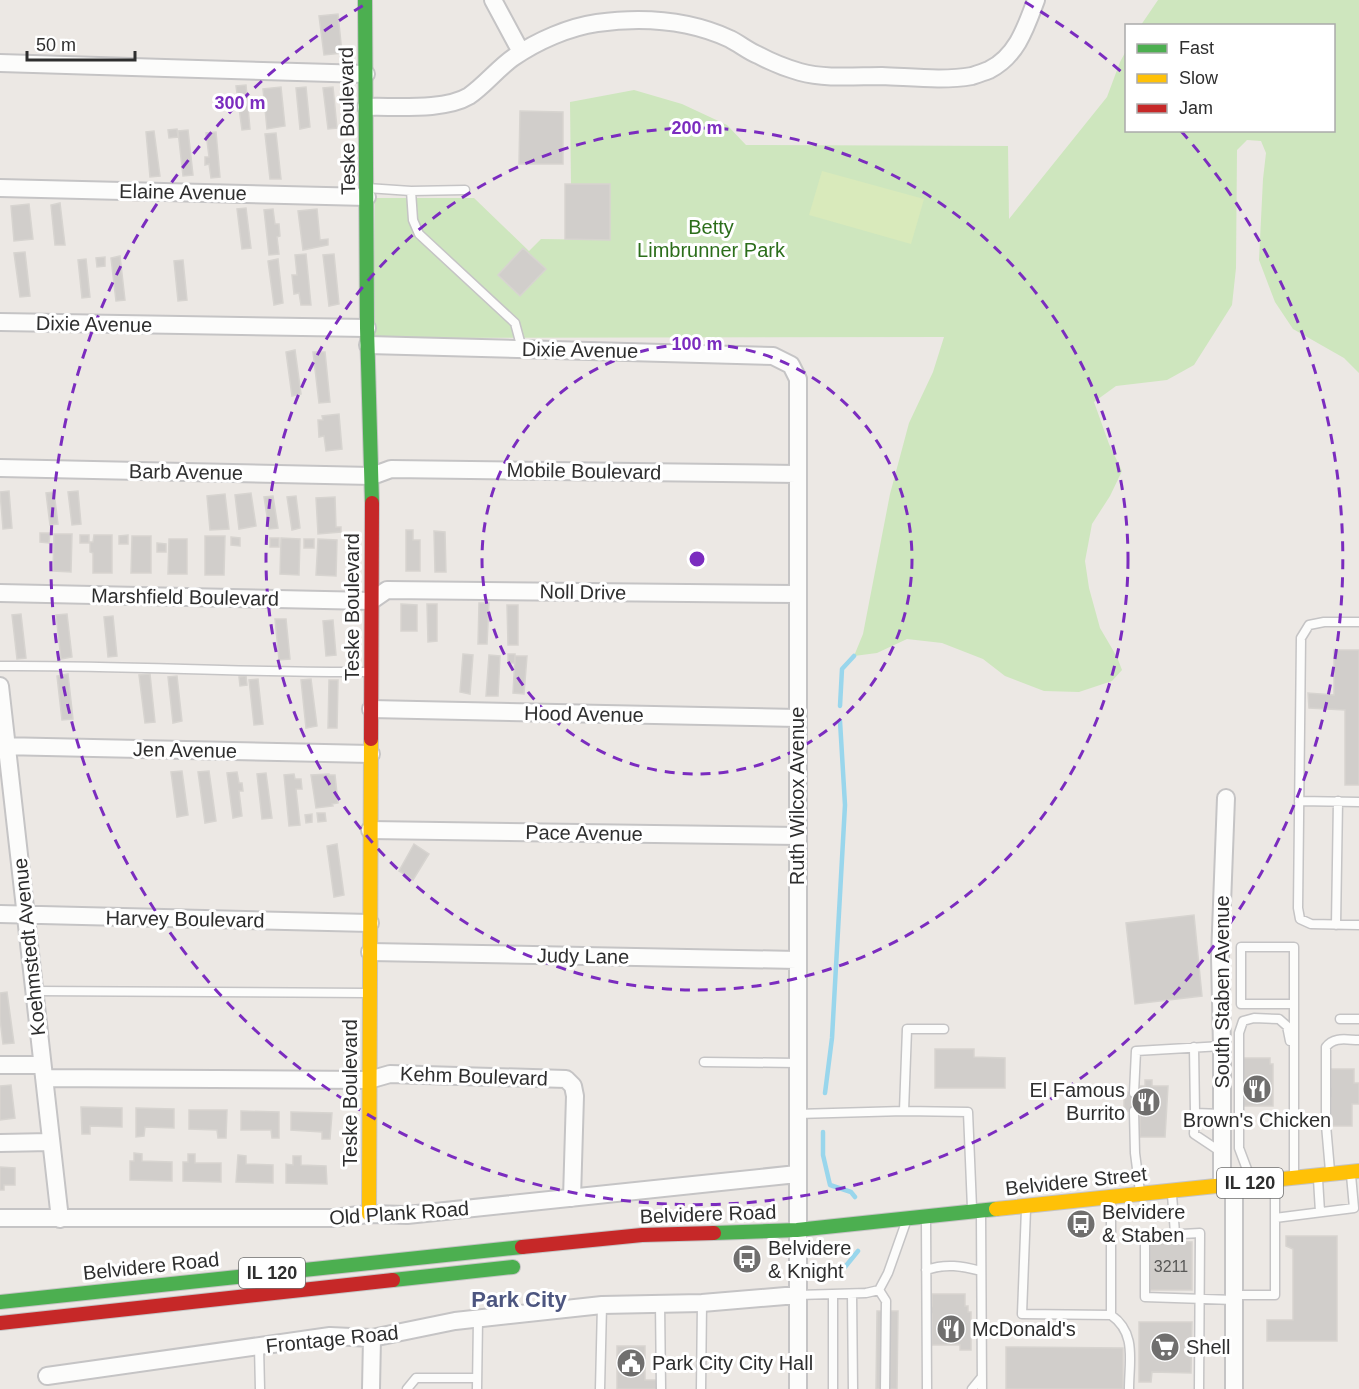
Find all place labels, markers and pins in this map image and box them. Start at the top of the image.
centre of rings [687,549,707,569]
restaurant icon: Brown's Chicken [1241,1073,1273,1105]
place label: El Famous Burrito [1029,1079,1125,1124]
restaurant icon: El Famous Burrito [1130,1086,1162,1118]
place label: Brown's Chicken [1183,1109,1331,1131]
place label: Belvidere & Staben [1102,1201,1185,1246]
bus stop icon: Belvidere & Staben [1065,1208,1097,1240]
place label: Belvidere & Knight [768,1237,851,1282]
bus stop icon: Belvidere & Knight [731,1243,763,1275]
restaurant icon: McDonald's [935,1313,967,1345]
place label: McDonald's [972,1318,1076,1340]
supermarket icon: Shell [1149,1331,1181,1363]
place label: Shell [1186,1336,1230,1358]
public building icon: Park City City Hall [615,1347,647,1379]
place label: Park City City Hall [652,1352,813,1374]

